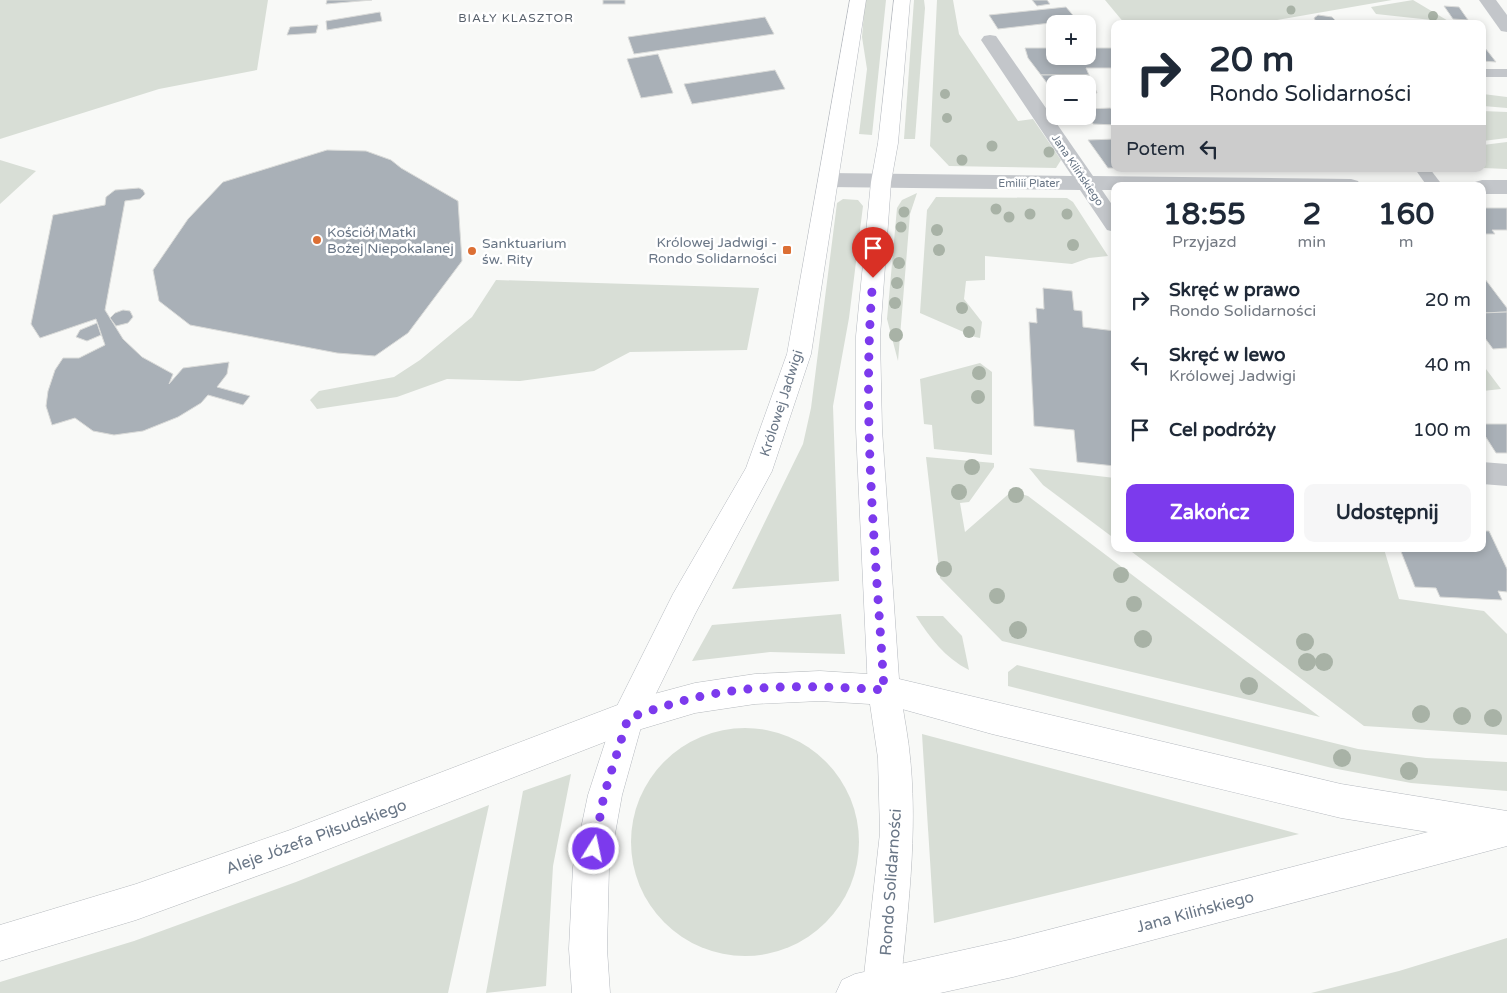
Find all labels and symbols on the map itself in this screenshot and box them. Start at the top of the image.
district label: BIAŁY KLASZTOR [458,11,574,25]
street label: Jana Kilińskiego [1049,132,1106,209]
street label: Emilii Plater [998,177,1061,190]
place label: Kościół Matki Bożej Niepokalanej [327,224,454,257]
pin [852,227,894,278]
marker: Kościół Matki Bożej Niepokalanej [311,234,323,246]
place label: Królowej Jadwigi - Rondo Solidarności [648,234,777,267]
place label: Sanktuarium św. Rity [482,235,567,268]
marker: Królowej Jadwigi - Rondo Solidarności [781,244,793,256]
marker: Sanktuarium św. Rity [466,245,478,257]
street label: Królowej Jadwigi [756,348,807,459]
street label: Aleje Józefa Piłsudskiego [223,795,409,879]
street label: Rondo Solidarności [876,808,906,956]
position arrow [567,822,619,874]
street label: Jana Kilińskiego [1134,887,1256,937]

